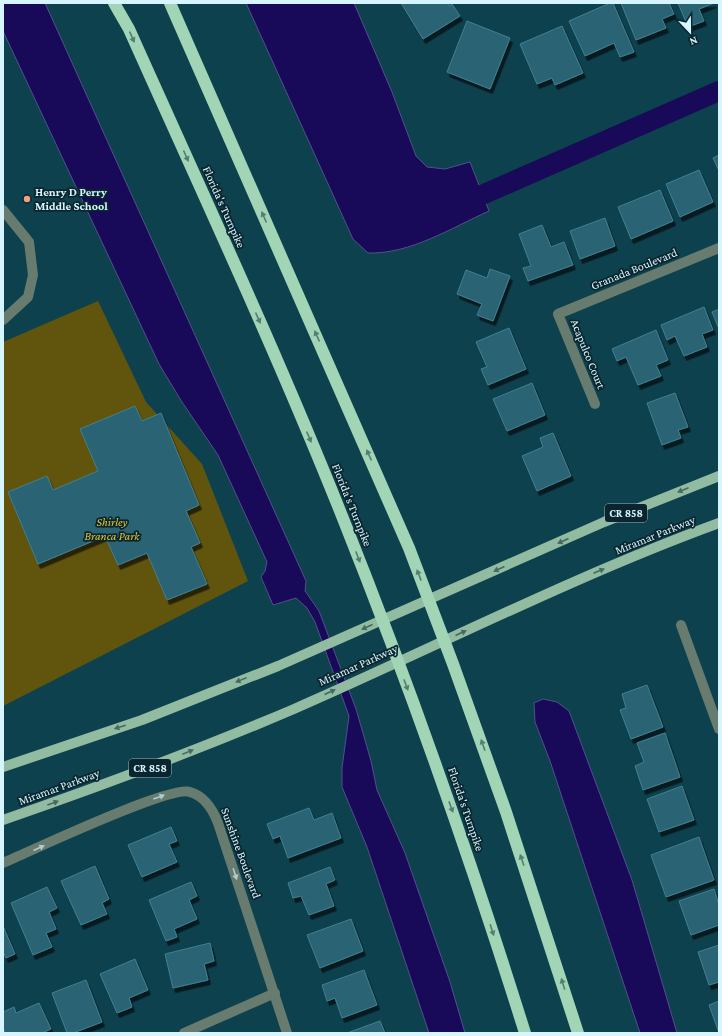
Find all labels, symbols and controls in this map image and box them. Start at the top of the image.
north arrow [670,12,710,52]
one-way arrow [130,32,136,44]
text: N [688,34,699,48]
one-way arrow [183,150,189,161]
street label: Florida's Turnpike [200,164,248,250]
place label: Henry D Perry Middle School [35,185,108,213]
marker: Henry D Perry Middle School [22,194,32,204]
one-way arrow [261,212,267,223]
street label: Granada Boulevard [589,245,680,293]
one-way arrow [255,312,261,323]
street label: Acapulco Court [568,317,609,392]
one-way arrow [314,331,320,342]
one-way arrow [306,432,312,443]
one-way arrow [366,449,372,461]
street label: Florida's Turnpike [329,462,375,548]
one-way arrow [676,487,688,493]
road number: CR 858 [605,504,647,522]
street label: Miramar Parkway [613,512,698,557]
park label: Shirley Branca Park [84,515,140,543]
one-way arrow [557,537,569,544]
one-way arrow [356,552,362,564]
one-way arrow [493,566,505,572]
one-way arrow [594,568,606,574]
one-way arrow [416,569,422,581]
one-way arrow [361,624,373,630]
one-way arrow [455,630,467,636]
street label: Miramar Parkway [316,641,400,689]
one-way arrow [235,678,247,684]
one-way arrow [403,680,409,692]
one-way arrow [324,689,335,695]
one-way arrow [114,724,126,730]
one-way arrow [479,739,485,751]
one-way arrow [182,749,194,755]
road number: CR 858 [129,759,171,777]
street label: Florida's Turnpike [445,765,487,853]
street label: Miramar Parkway [17,766,102,808]
one-way arrow [153,794,165,800]
one-way arrow [47,799,59,805]
one-way arrow [448,802,454,814]
street label: Sunshine Boulevard [218,806,264,901]
one-way arrow [33,844,45,850]
one-way arrow [519,854,525,866]
one-way arrow [233,868,239,880]
one-way arrow [489,925,495,937]
one-way arrow [560,978,566,990]

